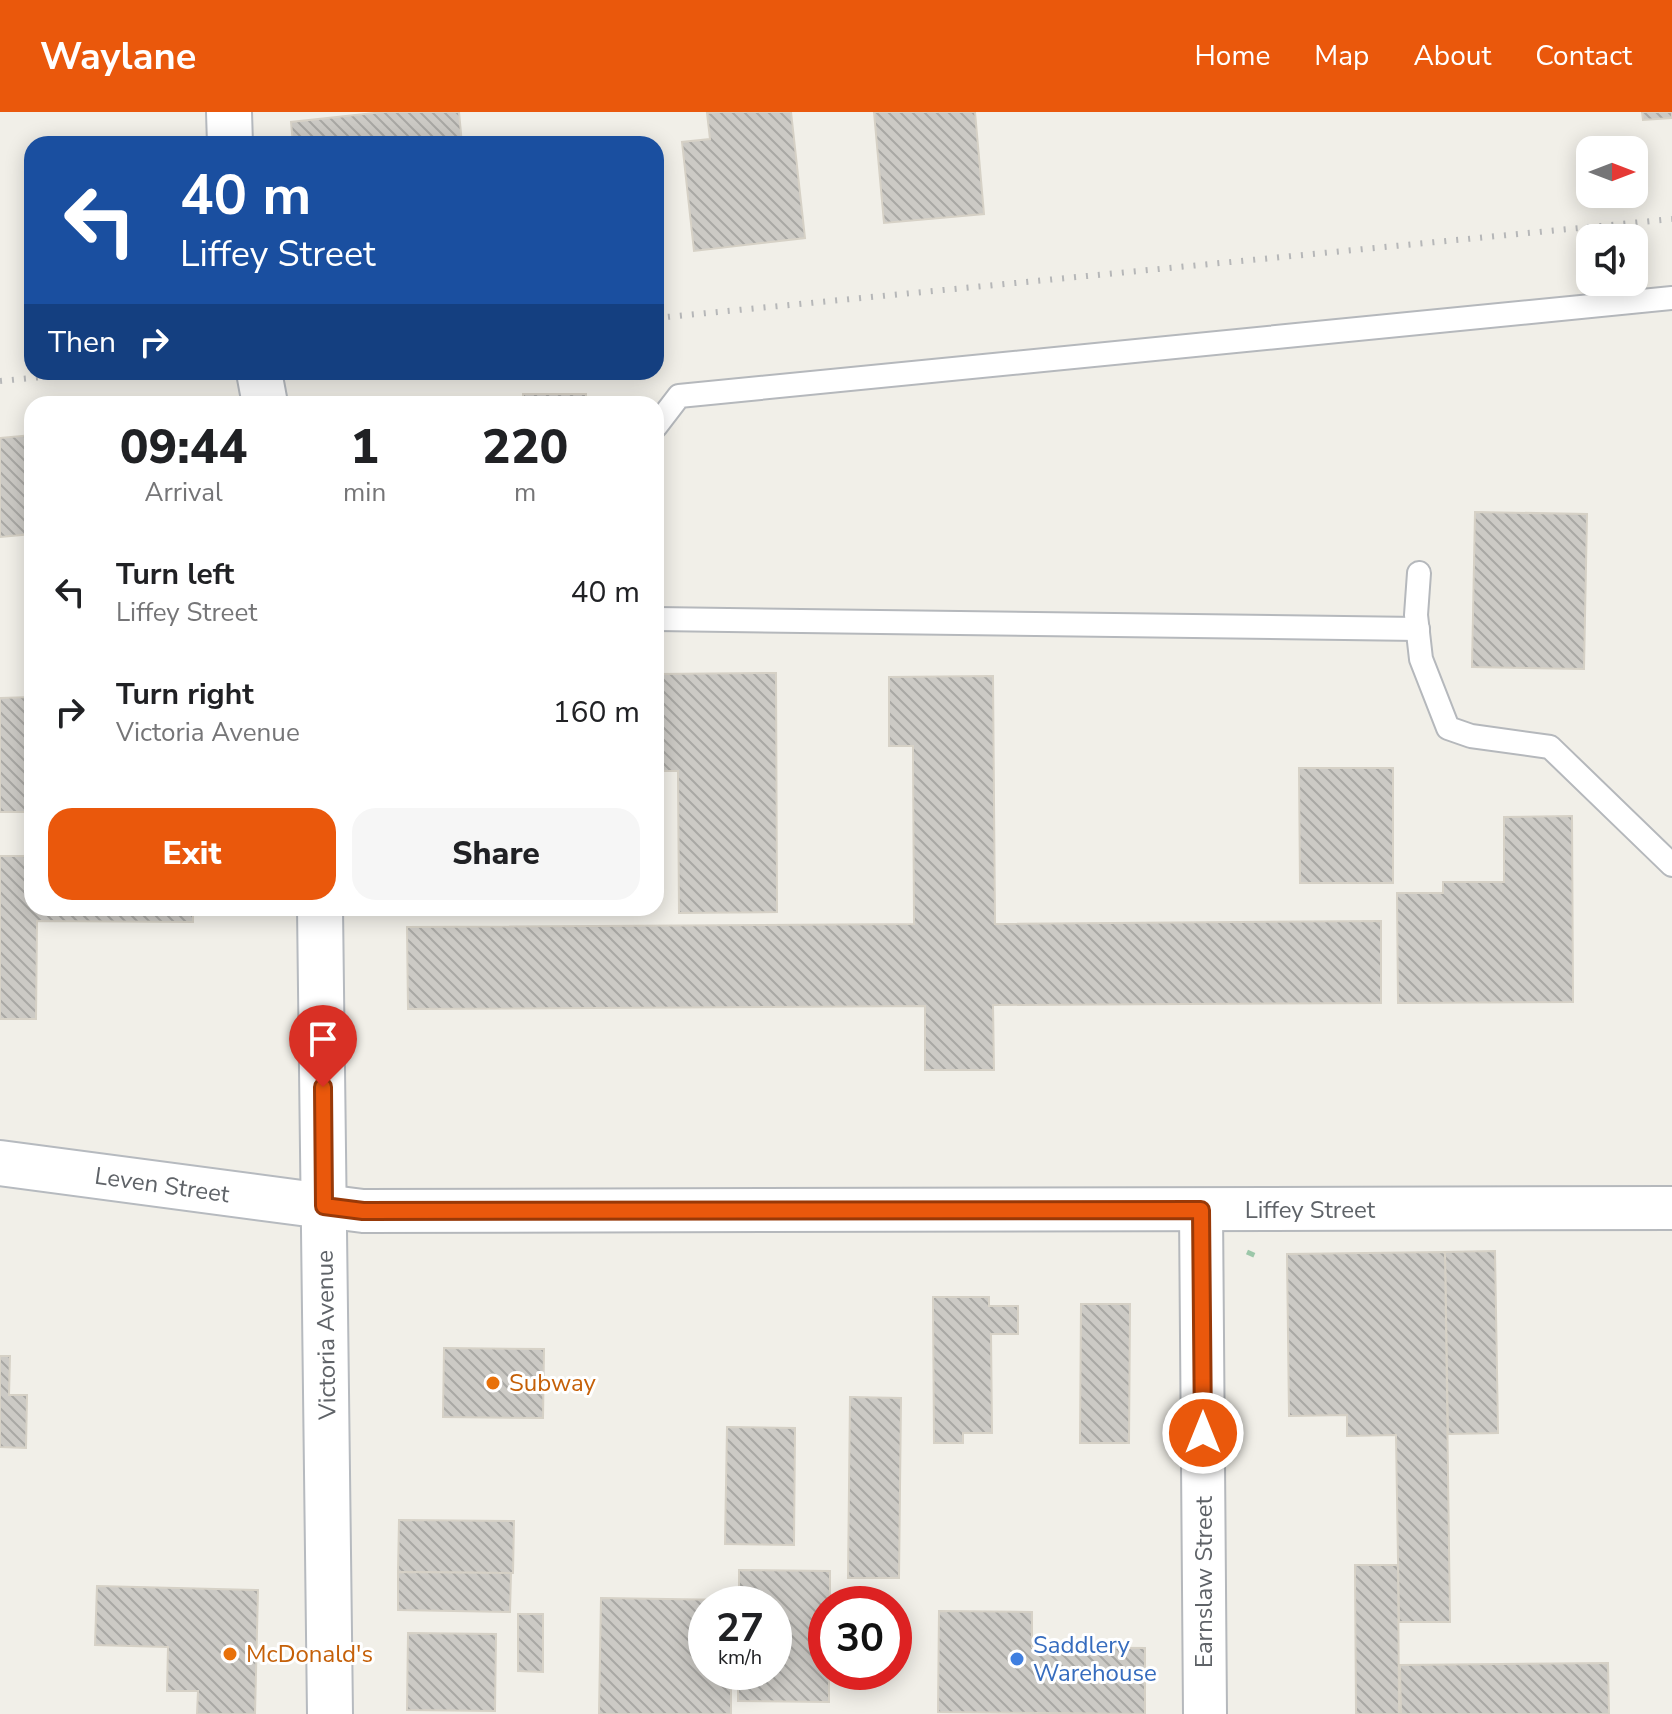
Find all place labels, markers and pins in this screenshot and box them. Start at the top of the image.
pin [289,1005,357,1087]
place label: Subway [509,1367,597,1399]
marker: Subway [484,1374,502,1392]
place label: Saddlery Warehouse [1033,1629,1157,1689]
place label: McDonald's [246,1638,373,1670]
marker: McDonald's [221,1645,239,1663]
marker: Saddlery Warehouse [1008,1650,1026,1668]

